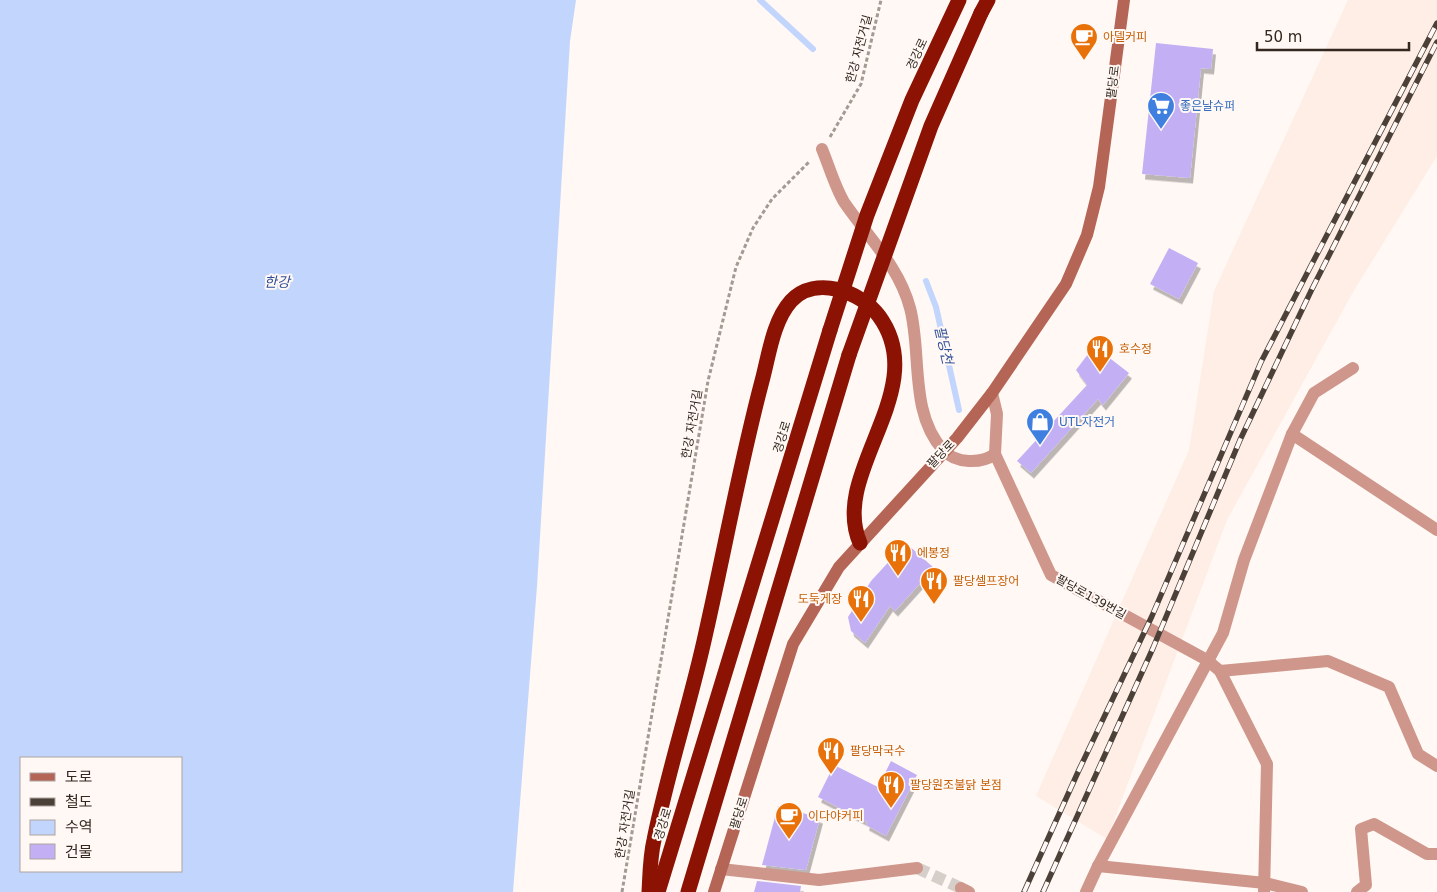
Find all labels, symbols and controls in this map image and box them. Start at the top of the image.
street label: 한강 자전거길 [843,13,875,85]
scale bar [1257,20,1410,52]
cafe icon: 아델커피 [1069,22,1099,61]
text: 50 m [1264,28,1302,46]
place label: 아델커피 [1103,30,1147,44]
street label: 경강로 [904,36,930,72]
street label: 팔당로 [1104,65,1122,99]
supermarket icon: 좋은날슈퍼 [1146,91,1176,130]
place label: 좋은날슈퍼 [1180,99,1235,113]
water label: 한강 [264,274,292,290]
water label: 팔당천 [932,324,956,367]
restaurant icon: 호수정 [1085,334,1115,373]
place label: 호수정 [1119,342,1152,356]
street label: 한강 자전거길 [679,388,705,460]
shop icon: UTL자전거 [1025,407,1055,446]
place label: UTL자전거 [1059,415,1115,429]
street label: 경강로 [770,419,794,455]
street label: 팔당로 [924,437,958,471]
restaurant icon: 에봉정 [883,538,913,577]
place label: 에봉정 [917,546,950,560]
restaurant icon: 팔당셀프장어 [919,566,949,605]
street label: 팔당로139번길 [1053,572,1129,622]
place label: 팔당셀프장어 [953,574,1019,588]
restaurant icon: 도둑게장 [846,584,876,623]
place label: 도둑게장 [798,592,842,606]
restaurant icon: 팔당막국수 [816,736,846,775]
place label: 팔당막국수 [850,744,905,758]
legend [20,757,182,872]
text: 도로 [65,768,93,786]
restaurant icon: 팔당원조불닭 본점 [876,770,906,809]
place label: 팔당원조불닭 본점 [910,778,1002,792]
street label: 한강 자전거길 [613,788,637,860]
text: 철도 [65,793,93,811]
street label: 팔당로 [727,795,751,831]
cafe icon: 이다야커피 [774,801,804,840]
street label: 경강로 [651,806,675,842]
place label: 이다야커피 [808,809,863,823]
text: 수역 [65,818,93,836]
text: 건물 [65,843,93,861]

